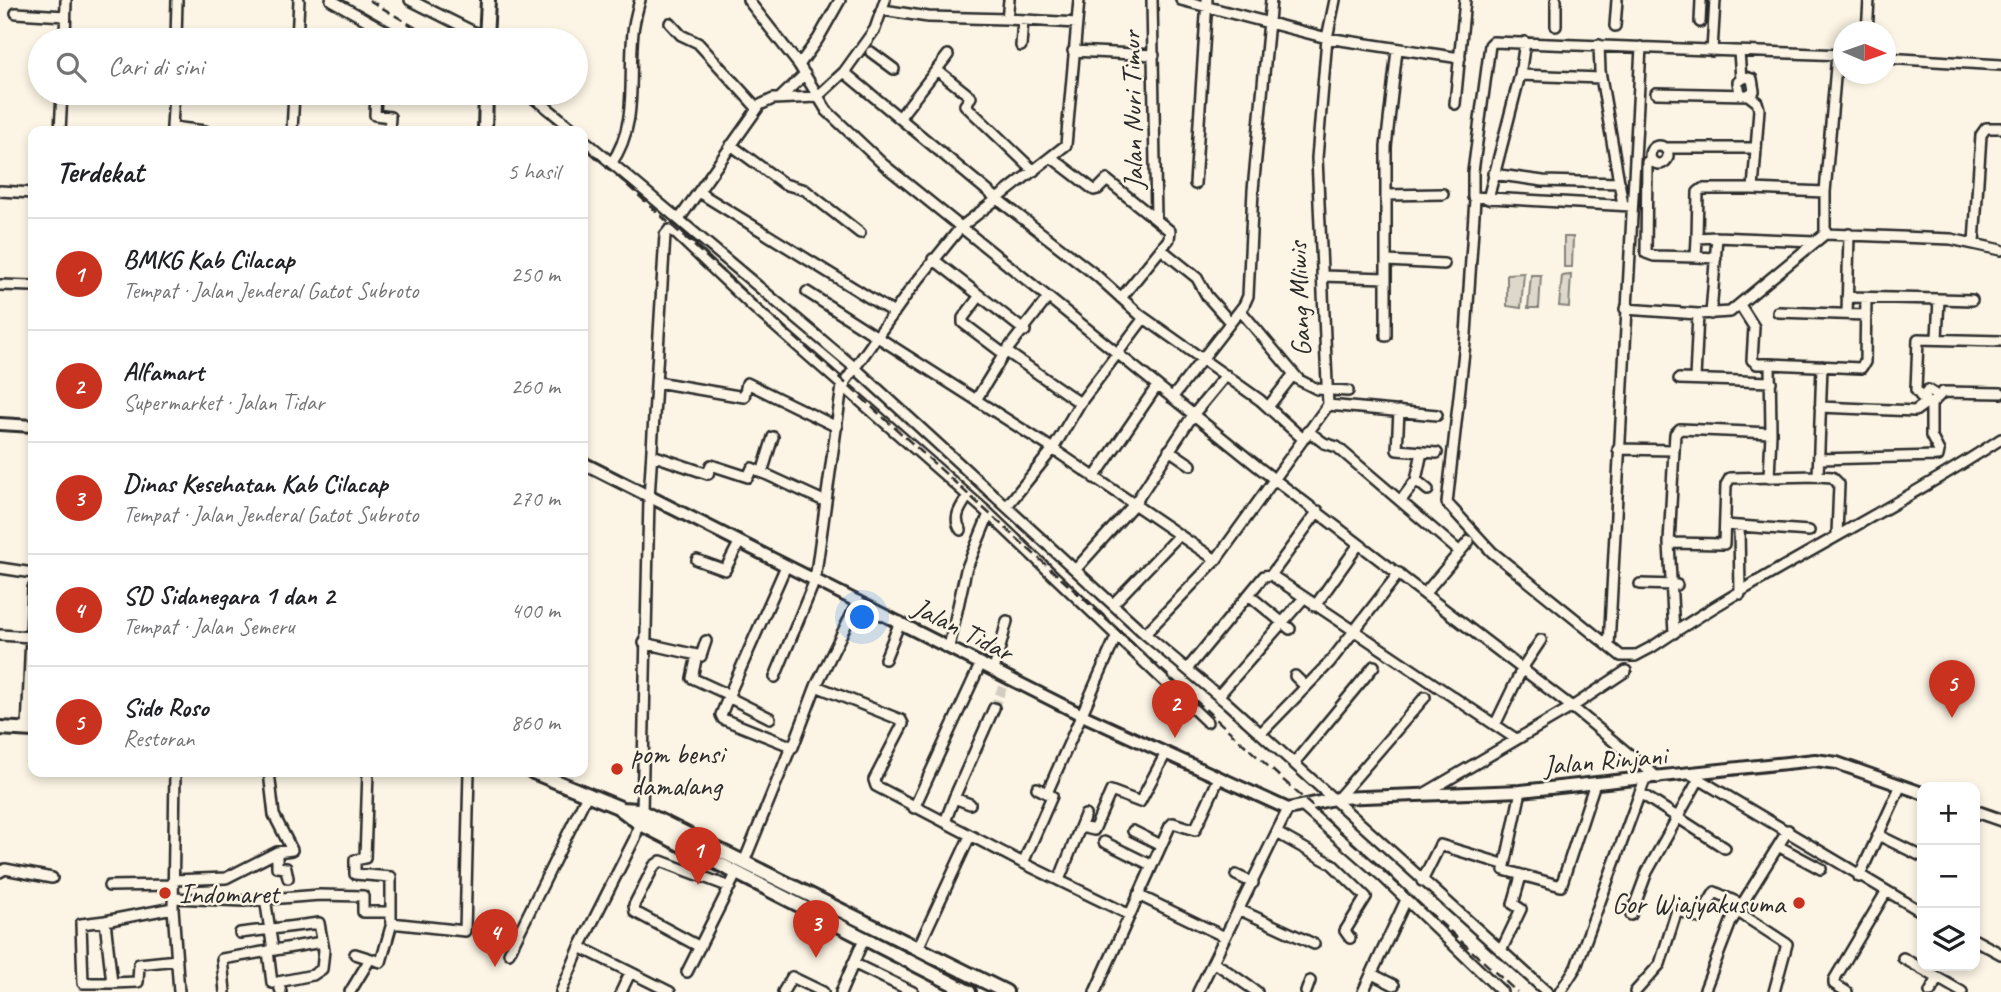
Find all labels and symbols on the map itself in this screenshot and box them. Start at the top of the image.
north arrow [1833,21,1896,84]
street label: Jalan Nuri Timur [1113,29,1151,191]
street label: Gang Mliwis [1279,239,1318,357]
street label: Jalan Tidar [905,588,1021,670]
your location [845,600,879,634]
pin: 5 [1929,660,1975,718]
pin: 2 [1152,680,1198,738]
place label: pom bensi damalang [631,736,728,803]
street label: Jalan Rinjani [1540,737,1672,783]
marker: pom bensi damalang [609,761,625,777]
pin: 1 [675,827,721,885]
place label: Indomaret [179,876,281,911]
marker: Indomaret [157,885,173,901]
place label: Gor Wiajyakusuma [1612,886,1787,921]
marker: Gor Wiajyakusuma [1791,895,1807,911]
pin: 3 [793,900,839,958]
pin: 4 [472,909,518,967]

